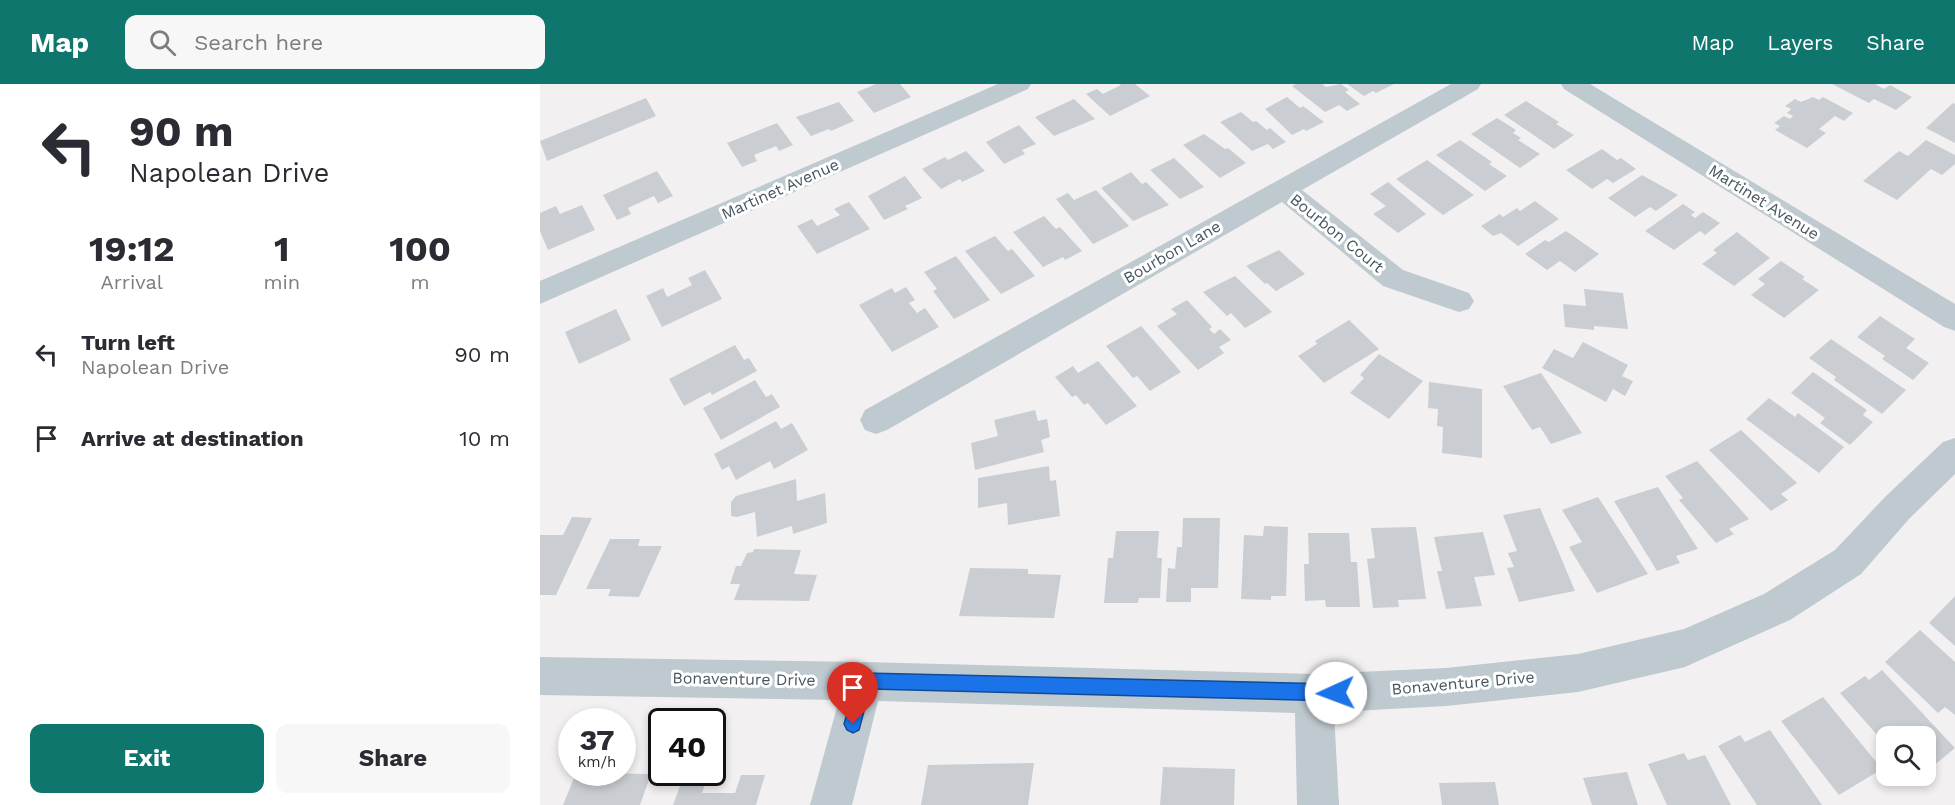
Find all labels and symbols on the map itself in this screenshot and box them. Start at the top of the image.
street label: Martinet Avenue [718,155,842,223]
street label: Martinet Avenue [1705,160,1823,244]
street label: Bourbon Court [1286,190,1388,277]
street label: Bourbon Lane [1120,216,1224,288]
position arrow [1304,661,1368,725]
pin [827,662,878,724]
street label: Bonaventure Drive [1391,667,1535,699]
street label: Bonaventure Drive [672,668,816,690]
speed limit sign: 40 [648,708,726,786]

